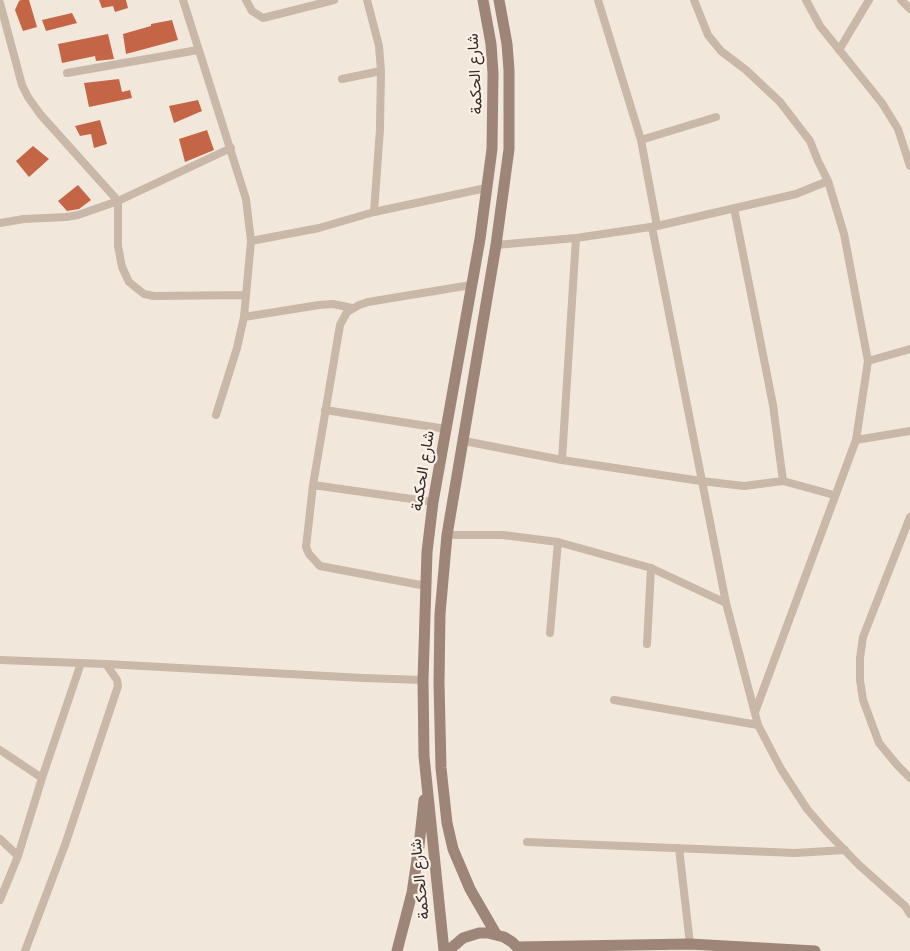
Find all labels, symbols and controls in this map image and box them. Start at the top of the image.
street label: شارع الحكمة [463,33,487,115]
street label: شارع الحكمة [407,429,439,513]
street label: شارع الحكمة [406,838,434,920]

